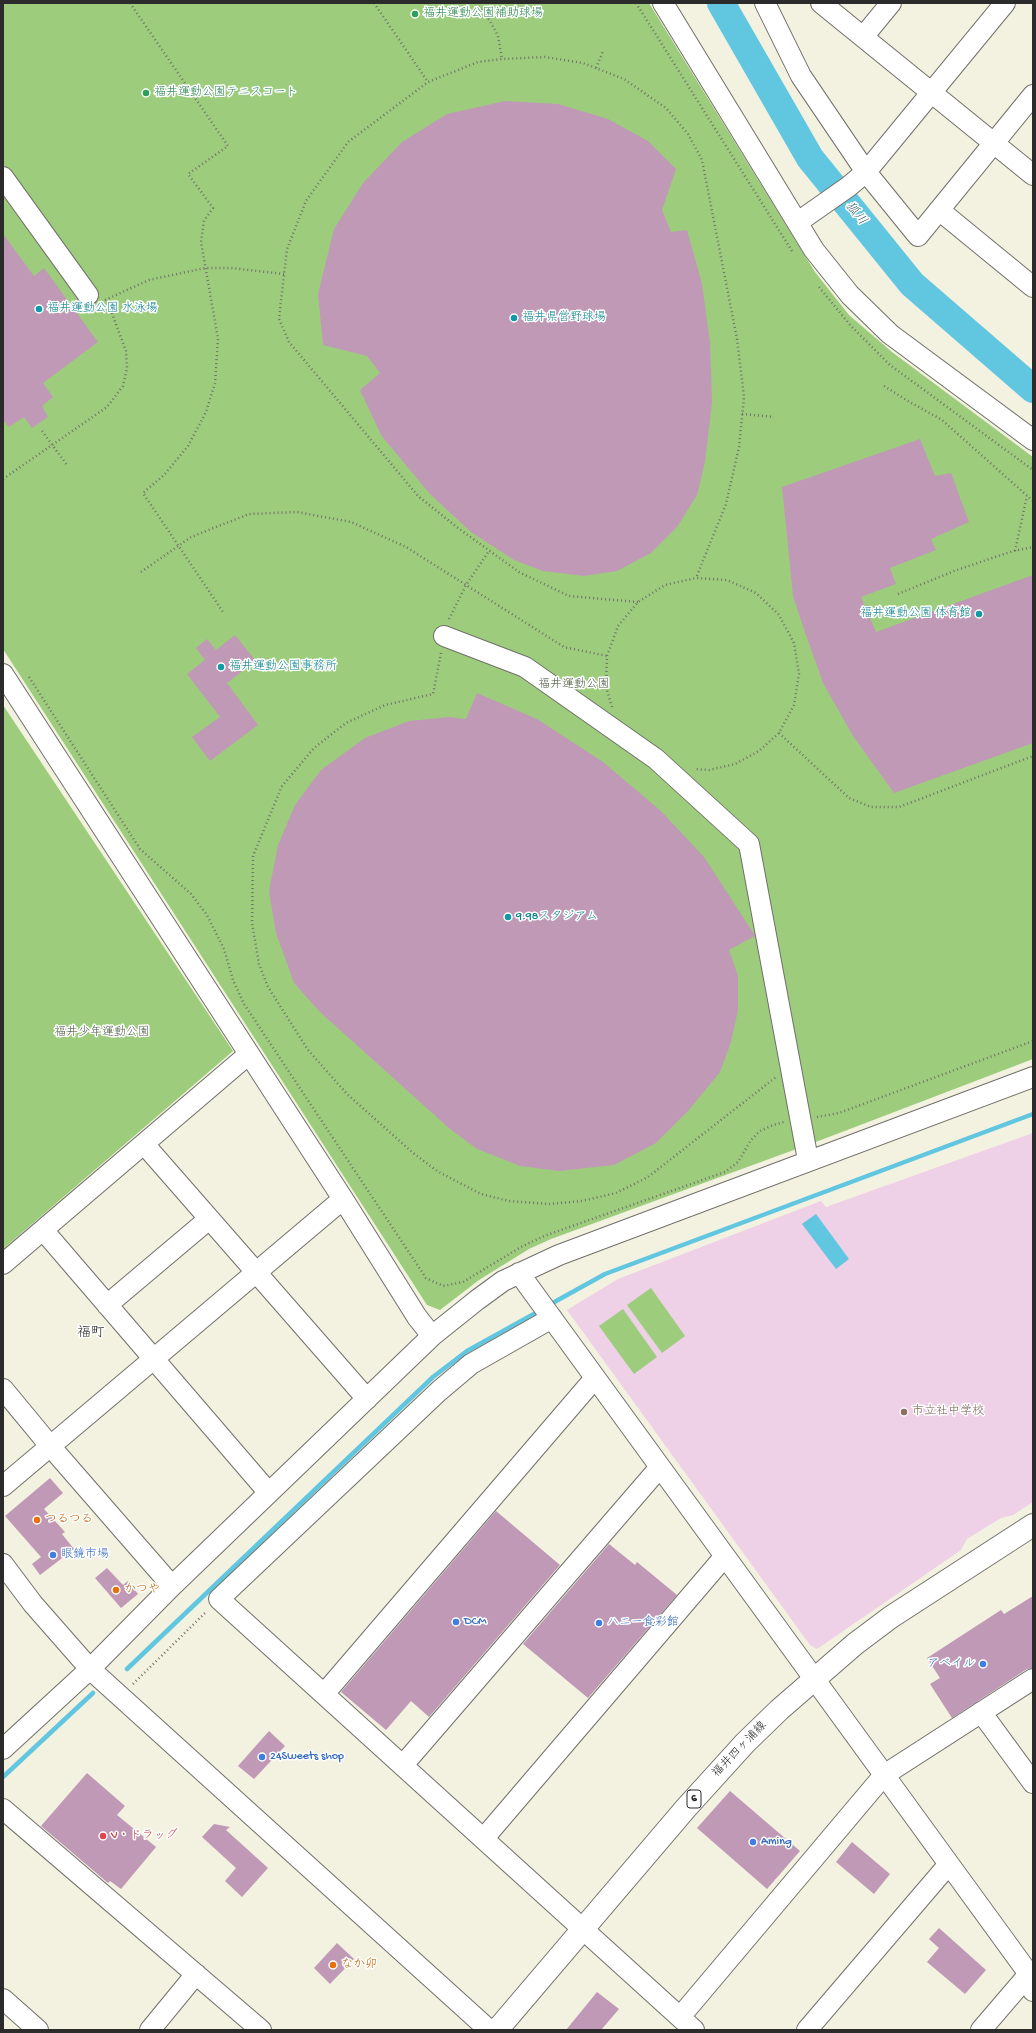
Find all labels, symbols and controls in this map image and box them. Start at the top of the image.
place label: 福井運動公園補助球場 [423,7,543,21]
marker: 福井運動公園補助球場 [410,9,420,19]
place label: 福井運動公園テニスコート [154,86,298,100]
marker: 福井運動公園テニスコート [141,88,151,98]
water label: 狐川 [841,199,869,229]
place label: 福井運動公園 水泳場 [47,302,158,316]
marker: 福井運動公園 水泳場 [34,304,44,314]
place label: 福井県営野球場 [522,311,606,325]
marker: 福井県営野球場 [509,313,519,323]
place label: 福井運動公園 体育館 [860,607,971,621]
marker: 福井運動公園 体育館 [974,609,984,619]
place label: 福井運動公園事務所 [229,660,337,674]
marker: 福井運動公園事務所 [216,662,226,672]
park label: 福井運動公園 [538,678,610,692]
place label: 9.98スタジアム [516,910,598,924]
marker: 9.98スタジアム [503,912,513,922]
park label: 福井少年運動公園 [54,1026,150,1040]
district label: 福町 [77,1326,105,1342]
place label: 市立社中学校 [912,1405,984,1419]
marker: 市立社中学校 [899,1407,909,1417]
place label: つるつる [45,1513,93,1527]
marker: つるつる [32,1515,42,1525]
place label: 眼鏡市場 [61,1548,109,1562]
marker: 眼鏡市場 [48,1550,58,1560]
place label: かつや [124,1583,160,1597]
marker: かつや [111,1585,121,1595]
place label: DCM [464,1615,487,1629]
place label: ハニー食彩館 [607,1616,679,1630]
marker: DCM [451,1617,461,1627]
marker: ハニー食彩館 [594,1618,604,1628]
place label: アベイル [927,1657,975,1671]
marker: アベイル [978,1659,988,1669]
street label: 福井四ヶ浦線 [710,1719,770,1781]
place label: 24Sweets shop [270,1750,344,1764]
marker: 24Sweets shop [257,1752,267,1762]
road number: 6 [687,1790,701,1808]
place label: V・ドラッグ [111,1829,178,1843]
marker: V・ドラッグ [98,1831,108,1841]
place label: Aming [761,1835,792,1849]
marker: Aming [748,1837,758,1847]
place label: なか卯 [341,1958,377,1972]
marker: なか卯 [328,1960,338,1970]

